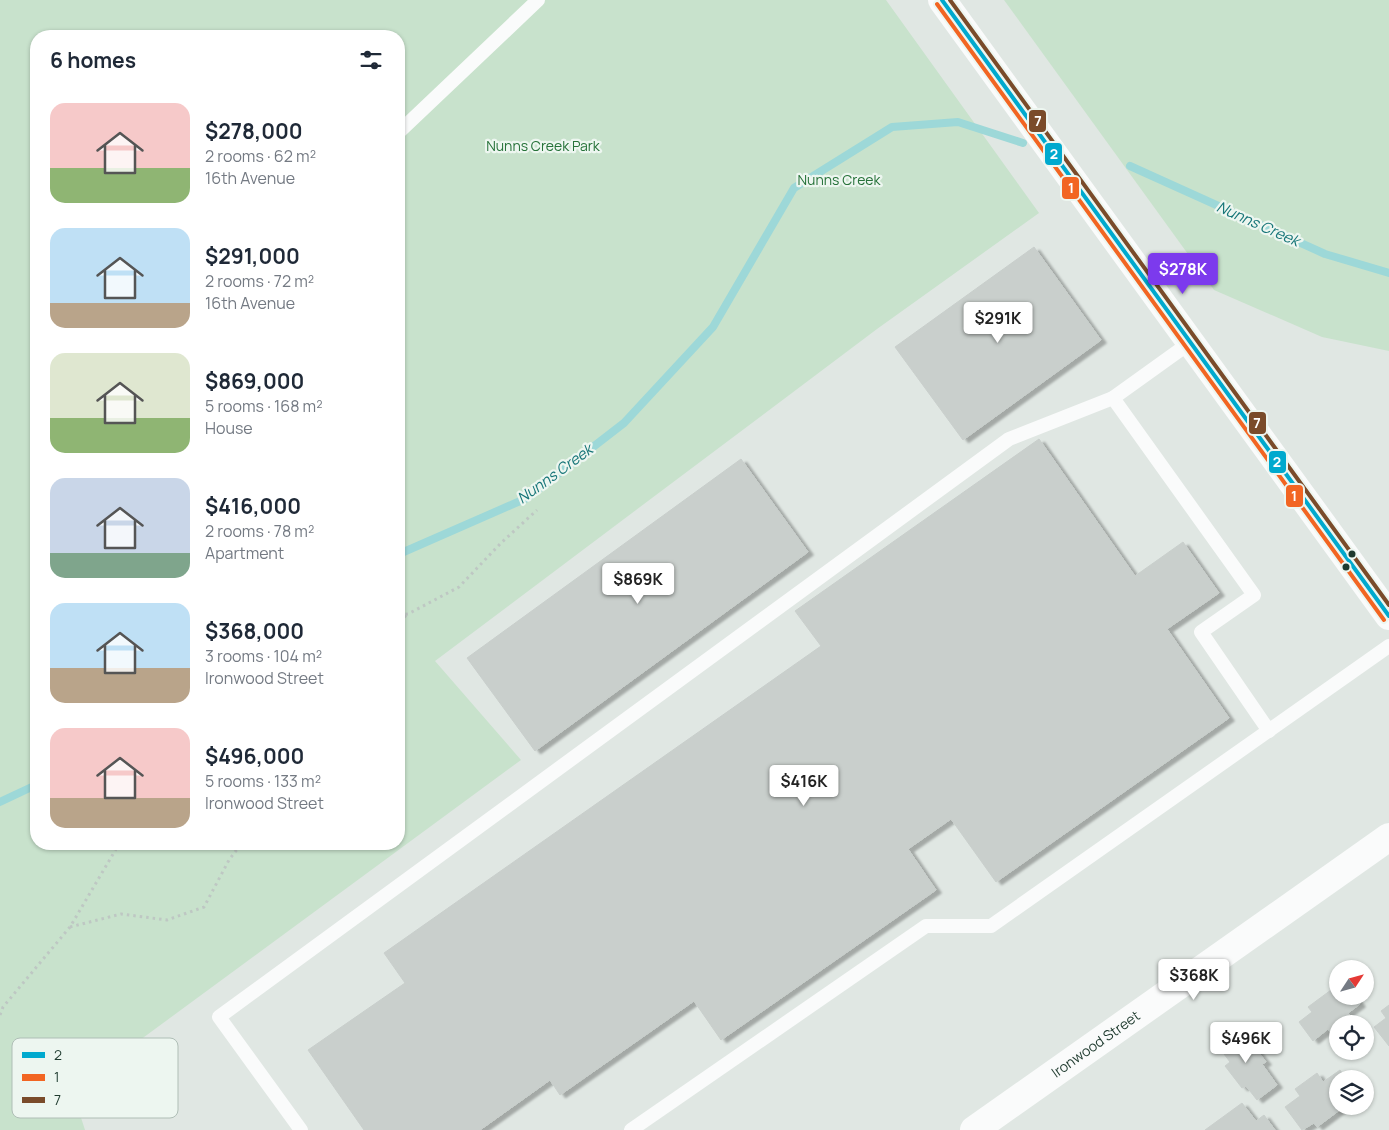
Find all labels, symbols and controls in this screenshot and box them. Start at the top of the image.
text: 6 homes [50,46,136,74]
icon: filters [357,46,385,74]
line badge: 7 [1028,109,1047,133]
text: 7 [1034,111,1042,130]
text: $278,000 [205,117,303,145]
icon: home [90,123,150,183]
park label: Nunns Creek Park [486,136,601,155]
line badge: 2 [1044,142,1063,166]
text: 2 [1050,144,1058,163]
text: 2 rooms · 62 m² [205,145,316,167]
text: 16th Avenue [205,167,295,189]
park label: Nunns Creek [798,170,882,189]
line badge: 1 [1061,176,1080,200]
text: 1 [1068,178,1074,197]
water label: Nunns Creek [1213,196,1305,252]
text: $291,000 [205,242,300,270]
icon: home [90,248,150,308]
pin: $278K [1148,252,1218,295]
text: $278K [1159,258,1207,280]
text: 2 rooms · 72 m² [205,270,314,292]
text: 16th Avenue [205,292,295,314]
pin: $291K [963,302,1033,344]
text: $291K [975,307,1021,329]
text: $869,000 [205,367,304,395]
icon: home [90,373,150,433]
text: 5 rooms · 168 m² [205,395,323,417]
line badge: 7 [1248,411,1267,435]
text: 7 [1253,413,1261,432]
text: House [205,417,253,439]
water label: Nunns Creek [513,437,599,508]
line badge: 2 [1268,450,1287,474]
text: 2 [1273,452,1281,471]
line badge: 1 [1285,484,1304,508]
text: 1 [1291,486,1297,505]
text: $416,000 [205,492,301,520]
icon: home [90,498,150,558]
text: 2 rooms · 78 m² [205,520,314,542]
text: Apartment [205,542,284,564]
unlabelled marker [1347,549,1357,559]
pin: $869K [603,562,673,605]
unlabelled marker [1341,562,1351,572]
text: $869K [613,568,663,590]
text: $368,000 [205,617,304,645]
icon: home [90,623,150,683]
text: 3 rooms · 104 m² [205,645,322,667]
text: Ironwood Street [205,667,324,689]
text: $496,000 [205,742,304,770]
icon: home [90,748,150,808]
pin: $416K [769,764,839,807]
text: 5 rooms · 133 m² [205,770,321,792]
text: $416K [780,770,828,792]
text: Ironwood Street [205,792,324,814]
pin: $368K [1159,958,1229,1001]
north arrow [1329,960,1374,1005]
map controls [1329,960,1374,1115]
text: $368K [1169,964,1219,986]
street label: Ironwood Street [1047,1006,1144,1081]
button: locate [1329,1015,1374,1060]
pin: $496K [1211,1022,1281,1064]
text: $496K [1221,1027,1271,1049]
legend [12,1038,178,1118]
text: 2 [54,1045,62,1064]
text: 1 [54,1067,59,1086]
button: layers [1329,1070,1374,1115]
text: 7 [54,1090,61,1109]

